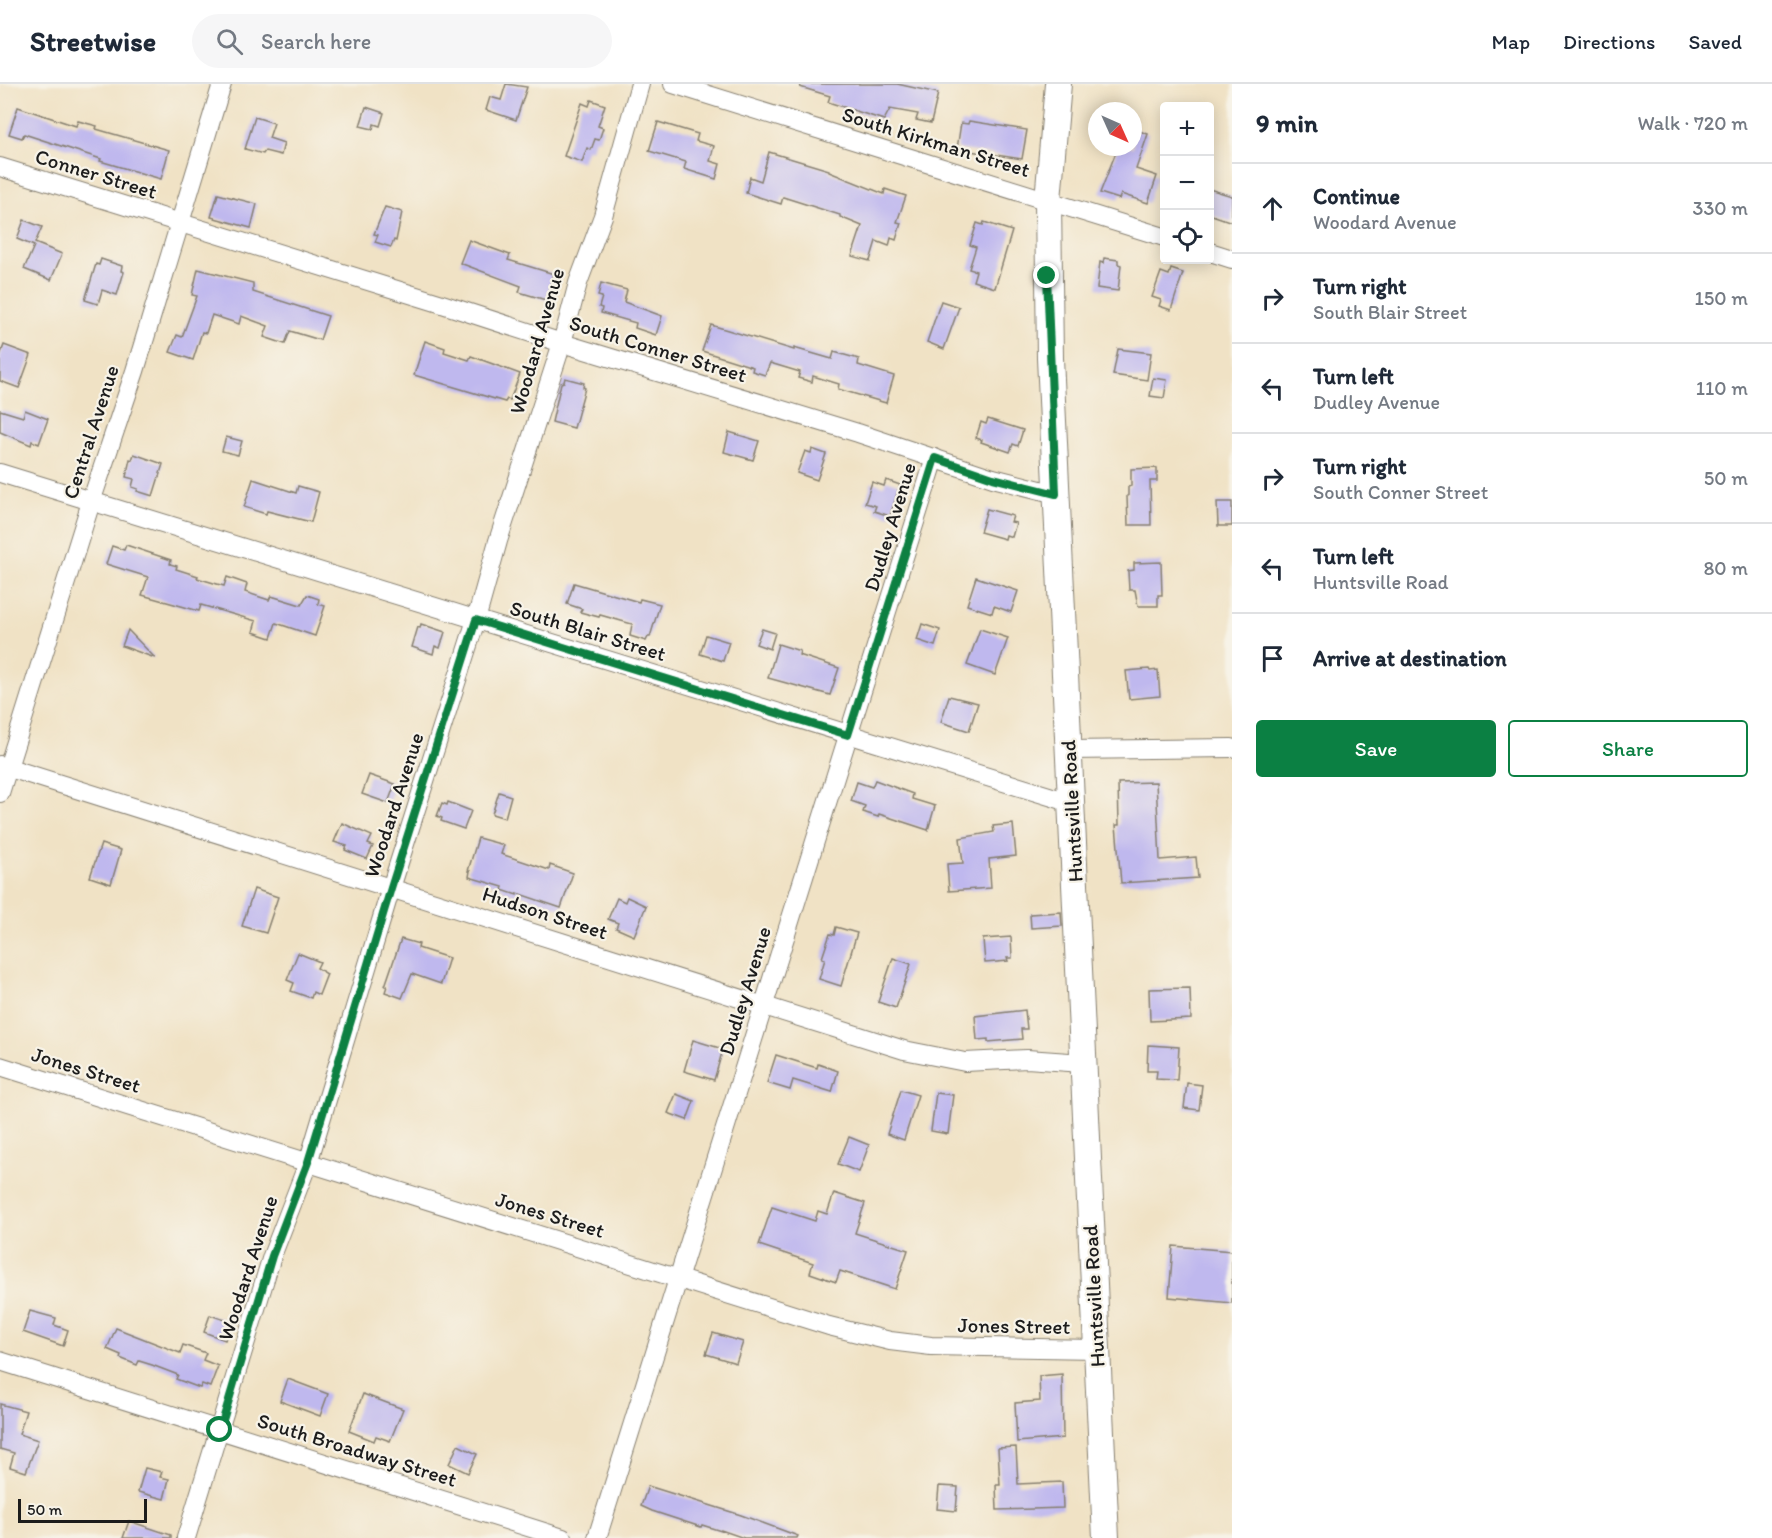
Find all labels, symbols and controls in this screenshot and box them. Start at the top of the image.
search box [192,14,612,68]
text: Streetwise [30,24,156,58]
icon: search [213,25,246,58]
text: Search here [261,28,371,55]
text: Map [1492,29,1530,54]
text: Directions [1563,29,1655,54]
text: Saved [1688,29,1742,54]
street label: South Kirkman Street [839,101,1033,182]
north arrow [1088,102,1142,156]
map controls [1160,102,1214,264]
button: + [1160,102,1214,156]
text: 9 min [1256,107,1318,139]
text: Walk · 720 m [1637,111,1748,135]
street label: Conner Street [32,143,160,204]
button: − [1160,156,1214,210]
text: Continue [1313,183,1400,210]
icon: ahead [1256,192,1289,225]
text: 330 m [1693,196,1748,220]
button: locate [1160,210,1214,264]
text: Woodard Avenue [1313,210,1457,234]
route end [1033,262,1059,288]
street label: Woodard Avenue [504,265,569,417]
text: Turn right [1313,273,1407,300]
icon: right [1256,282,1289,315]
text: 150 m [1695,286,1748,310]
text: South Blair Street [1313,300,1467,324]
street label: South Conner Street [567,310,750,387]
street label: Central Avenue [57,362,124,502]
text: Turn left [1313,363,1394,390]
icon: left [1256,372,1289,405]
text: 110 m [1696,376,1748,400]
text: Dudley Avenue [1313,390,1440,414]
text: Turn right [1313,453,1407,480]
street label: Dudley Avenue [858,459,921,594]
icon: right [1256,462,1289,495]
text: 50 m [1704,466,1748,490]
text: South Conner Street [1313,480,1488,504]
text: Turn left [1313,543,1394,570]
icon: left [1256,552,1289,585]
text: 80 m [1703,556,1748,580]
text: Huntsville Road [1313,570,1449,594]
street label: South Blair Street [507,595,669,666]
icon: arrive [1256,642,1289,675]
text: Arrive at destination [1313,645,1507,672]
button: Save [1256,720,1496,777]
button: Share [1508,720,1748,777]
street label: Woodard Avenue [358,729,429,880]
street label: Huntsville Road [1055,739,1088,883]
street label: Hudson Street [479,881,611,945]
street label: Dudley Avenue [713,923,776,1058]
street label: Jones Street [29,1041,144,1098]
street label: Jones Street [493,1186,608,1243]
street label: Woodard Avenue [212,1192,283,1343]
street label: Huntsville Road [1077,1224,1110,1368]
street label: Jones Street [958,1312,1071,1339]
street label: South Broadway Street [254,1407,460,1492]
route start [206,1416,232,1442]
scale bar [18,1496,147,1524]
text: 50 m [27,1500,62,1519]

